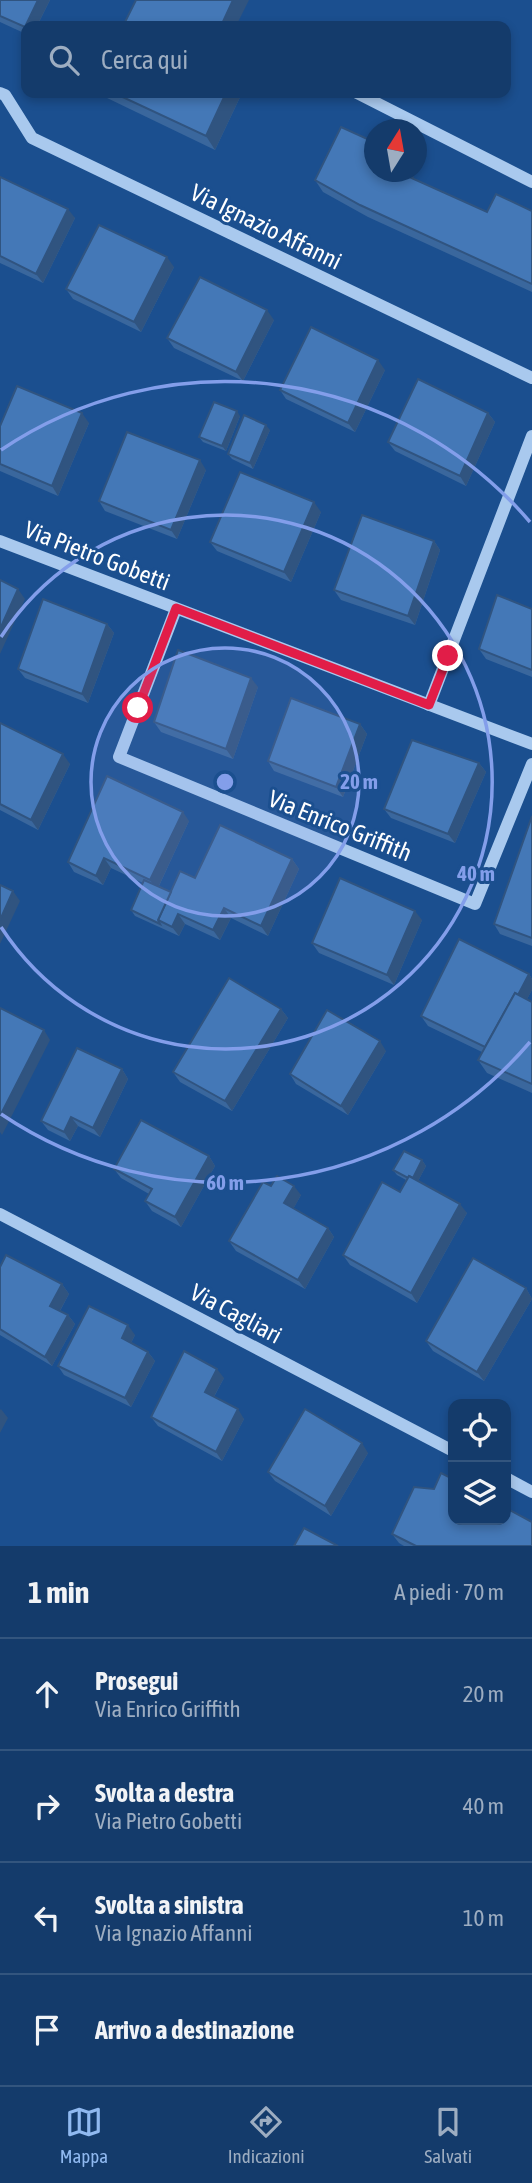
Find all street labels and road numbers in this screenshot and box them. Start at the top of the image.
street label: Via Ignazio Affanni [186,178,346,275]
street label: Via Pietro Gobetti [21,515,174,596]
street label: Via Enrico Griffith [265,785,416,867]
street label: Via Cagliari [186,1278,287,1349]

